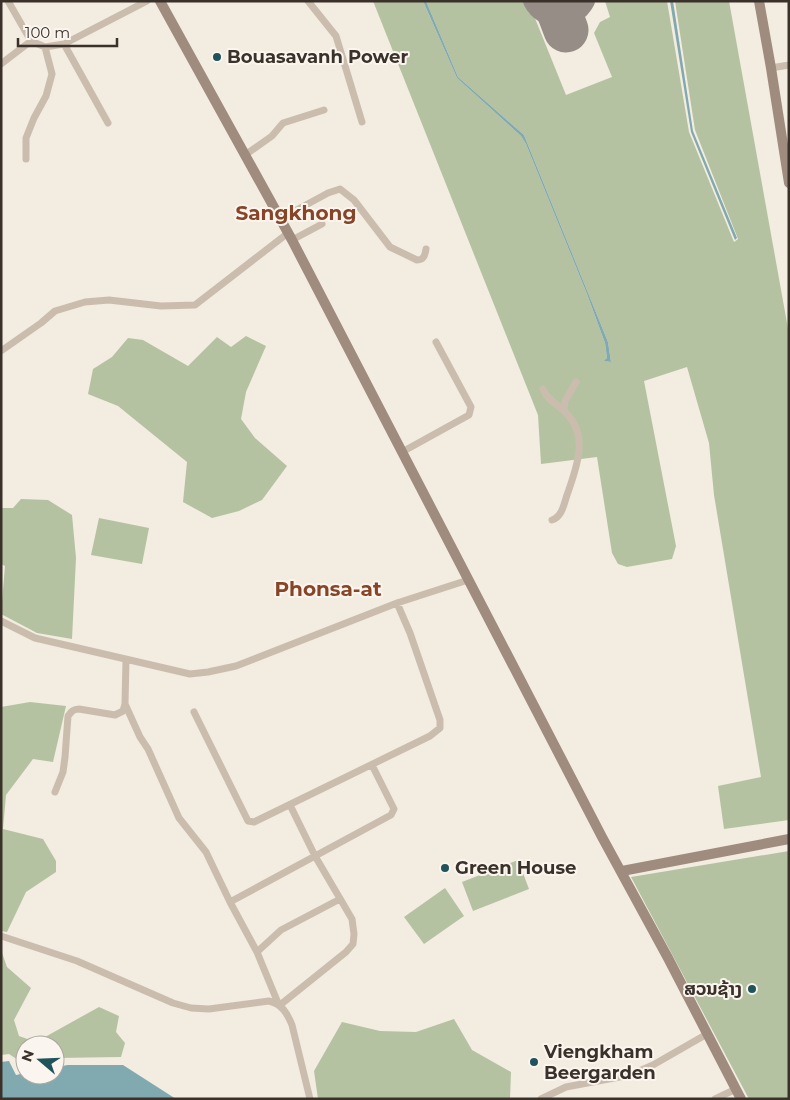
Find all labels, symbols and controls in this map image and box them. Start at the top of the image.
scale bar [18,15,116,47]
text: 100 m [25,23,70,42]
place label: Bouasavanh Power [227,46,408,68]
marker: Bouasavanh Power [211,51,223,63]
district label: Sangkhong [236,201,357,225]
district label: Phonsa-at [274,577,382,601]
place label: Green House [455,857,576,879]
marker: Green House [439,862,451,874]
place label: ສວນຊ້າງ [684,978,742,1000]
marker: ສວນຊ້າງ [746,983,758,995]
north arrow [15,1035,65,1085]
place label: Viengkham Beergarden [543,1041,656,1084]
text: N [17,1047,38,1064]
marker: Viengkham Beergarden [528,1056,540,1068]

